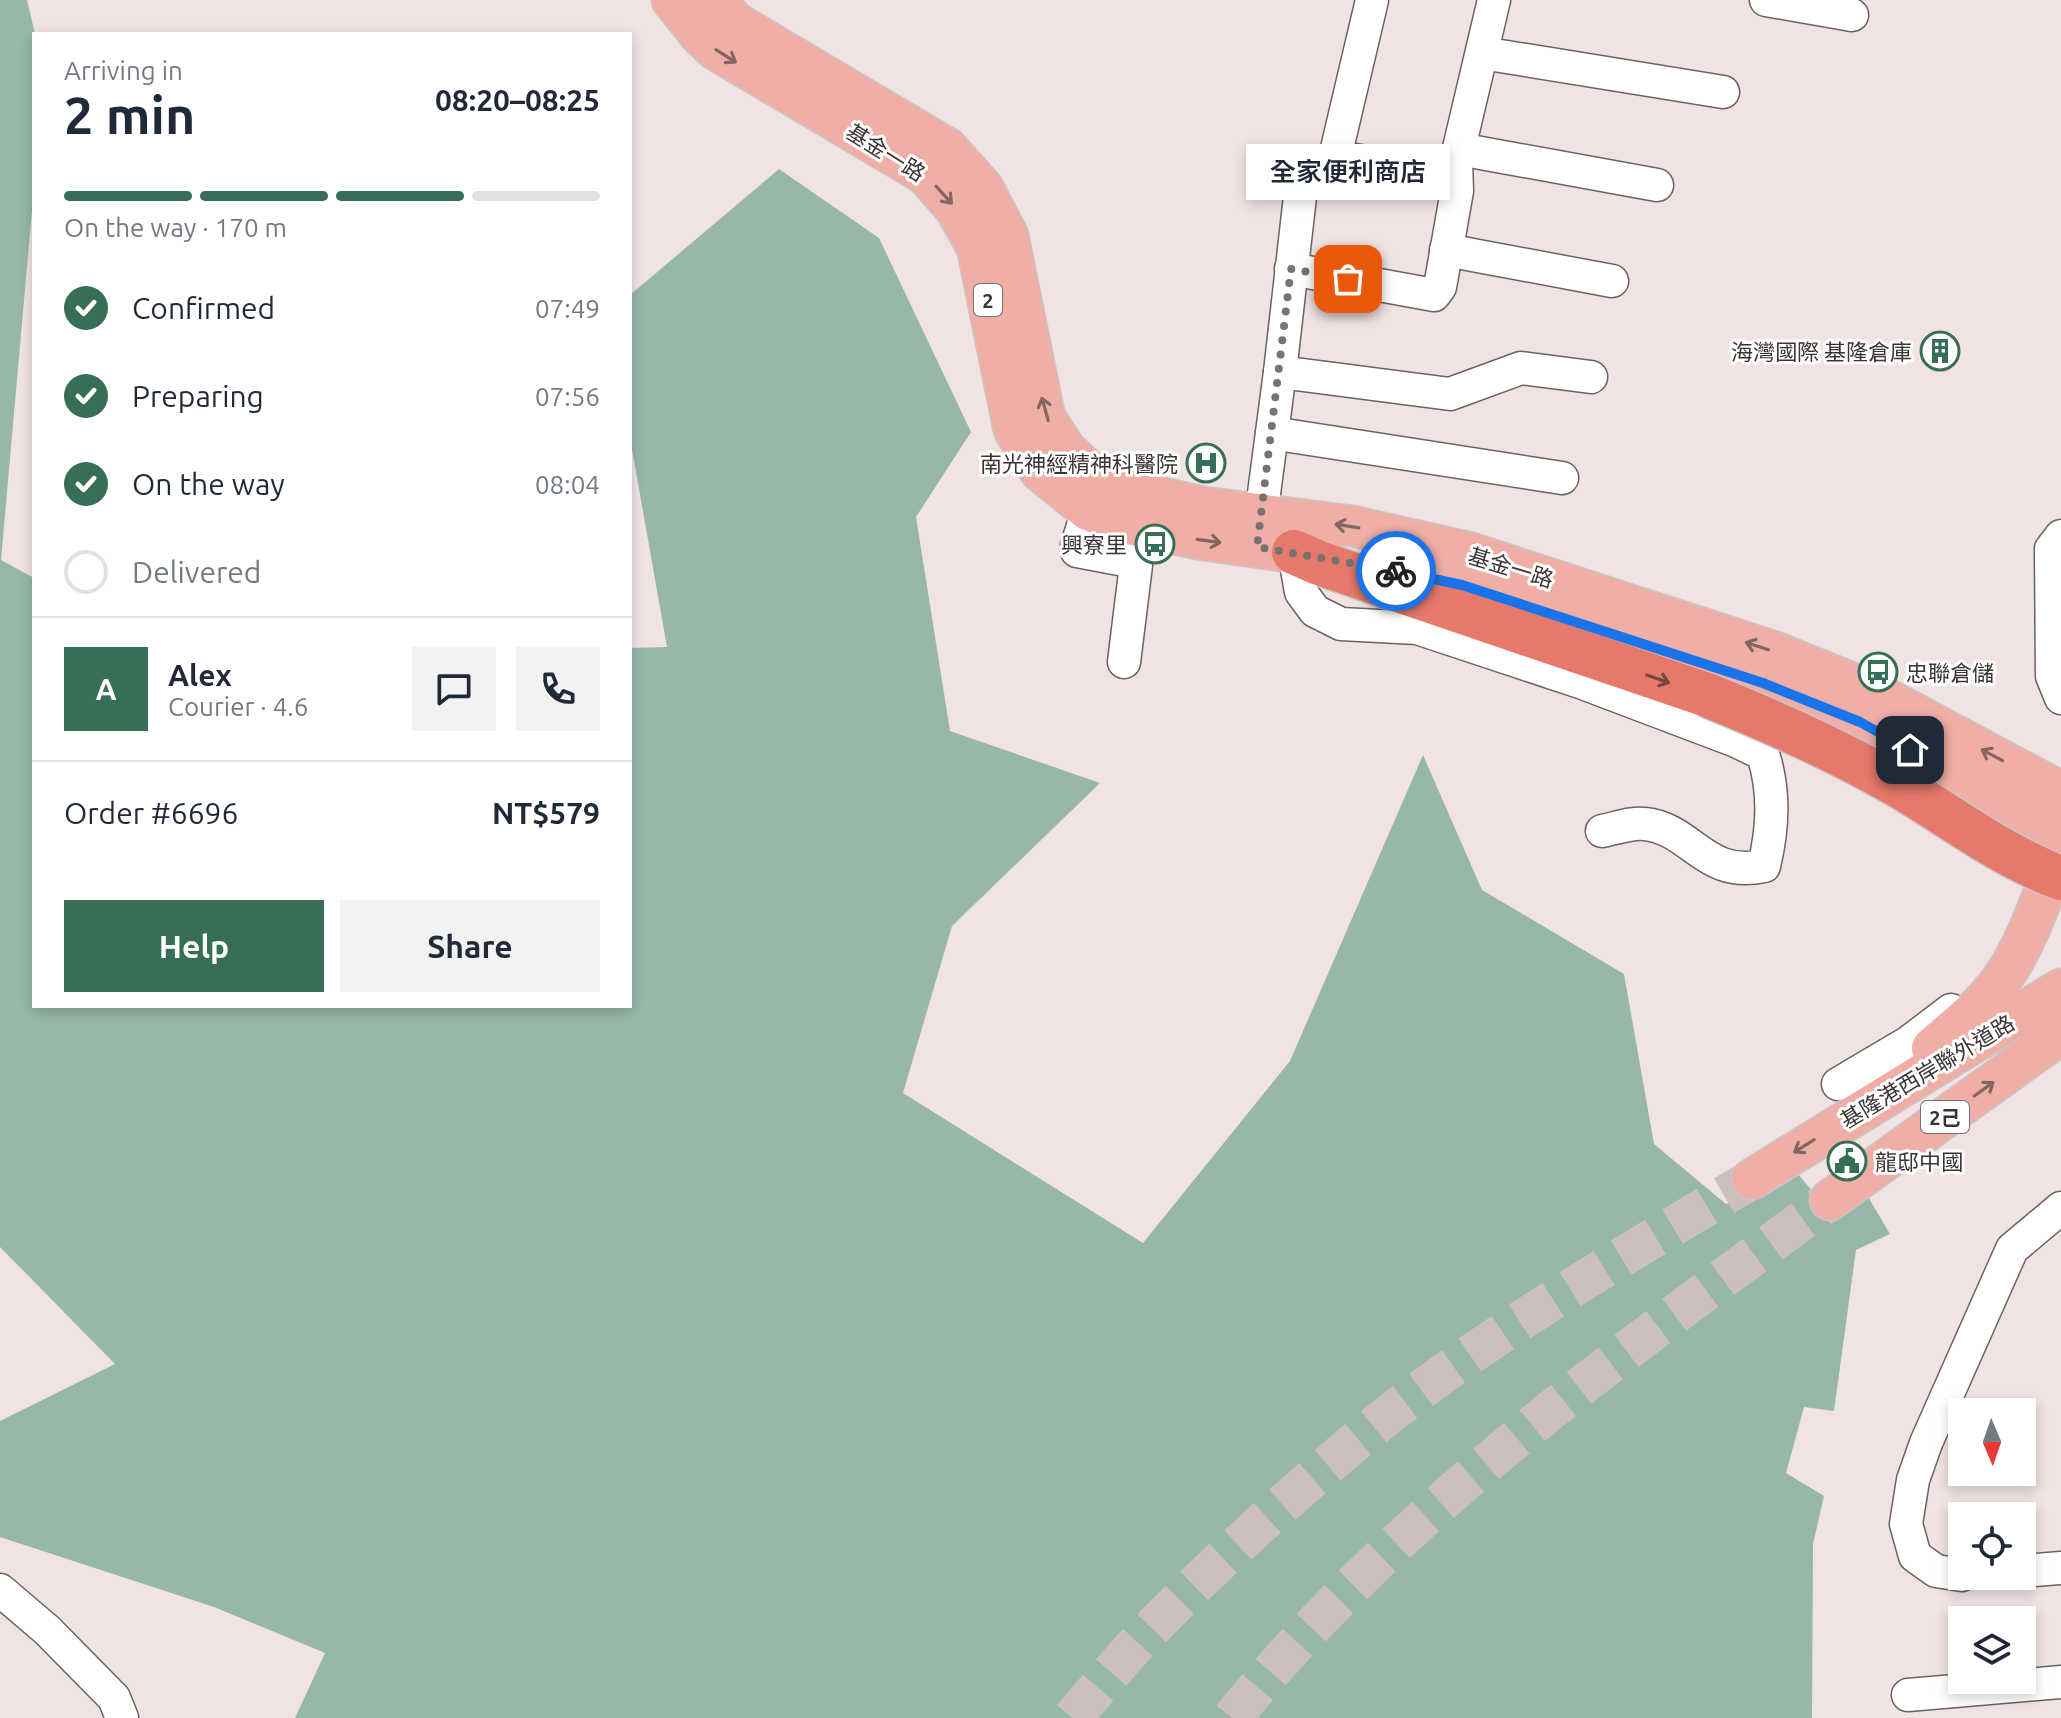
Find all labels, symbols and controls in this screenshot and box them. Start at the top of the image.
one-way arrow [714,48,737,64]
text: Arriving in [64,56,183,85]
text: 08:20–08:25 [435,83,600,117]
text: 2 min [64,86,195,144]
street label: 基金一路 [842,118,930,186]
callout: 全家便利商店 [1246,143,1450,199]
text: 全家便利商店 [1270,157,1426,186]
one-way arrow [935,184,953,204]
text: On the way · 170 m [64,213,287,242]
pin [1314,245,1382,313]
icon: bag [1326,257,1370,301]
road number: 2 [974,284,1002,316]
icon: check [64,286,108,330]
text: Confirmed [132,291,275,325]
text: 07:49 [535,294,600,323]
building icon: 海灣國際 基隆倉庫 [1919,330,1961,372]
place label: 海灣國際 基隆倉庫 [1731,339,1912,364]
icon: check [64,374,108,418]
text: Preparing [132,379,264,413]
text: 07:56 [535,382,600,411]
one-way arrow [1036,397,1051,423]
hospital icon: 南光神經精神科醫院 [1185,442,1227,484]
place label: 南光神經精神科醫院 [980,451,1178,476]
icon: check [64,462,108,506]
text: On the way [132,467,285,501]
text: 08:04 [535,470,600,499]
one-way arrow [1334,518,1360,533]
bus stop icon: 興寮里 [1134,523,1176,565]
courier [1356,531,1436,611]
place label: 興寮里 [1061,532,1127,557]
one-way arrow [1195,533,1221,548]
street label: 基金一路 [1465,542,1557,592]
icon: bike [1374,549,1418,593]
text: Delivered [132,555,261,589]
one-way arrow [1745,638,1770,652]
button: chat [412,647,496,731]
button: phone [516,647,600,731]
bus stop icon: 忠聯倉儲 [1857,651,1899,693]
text: Alex [168,658,232,692]
place label: 忠聯倉儲 [1906,660,1994,685]
text: A [95,672,117,706]
one-way arrow [1645,672,1670,687]
text: Courier · 4.6 [168,692,308,721]
pin [1876,716,1944,784]
icon: home [1888,728,1932,772]
one-way arrow [1981,747,2005,763]
text: Order #6696 [64,796,238,830]
text: NT$579 [492,796,600,830]
button: Help [64,900,324,992]
button: Share [340,900,600,992]
street label: 基隆港西岸聯外道路 [1836,1009,2018,1133]
one-way arrow [1973,1081,1994,1098]
road number: 2己 [1921,1101,1969,1133]
one-way arrow [1793,1139,1816,1155]
public building icon: 龍邸中國 [1826,1140,1868,1182]
place label: 龍邸中國 [1875,1149,1963,1174]
north arrow [1948,1398,2036,1486]
map controls [1948,1398,2036,1694]
button: locate [1948,1502,2036,1590]
button: layers [1948,1606,2036,1694]

